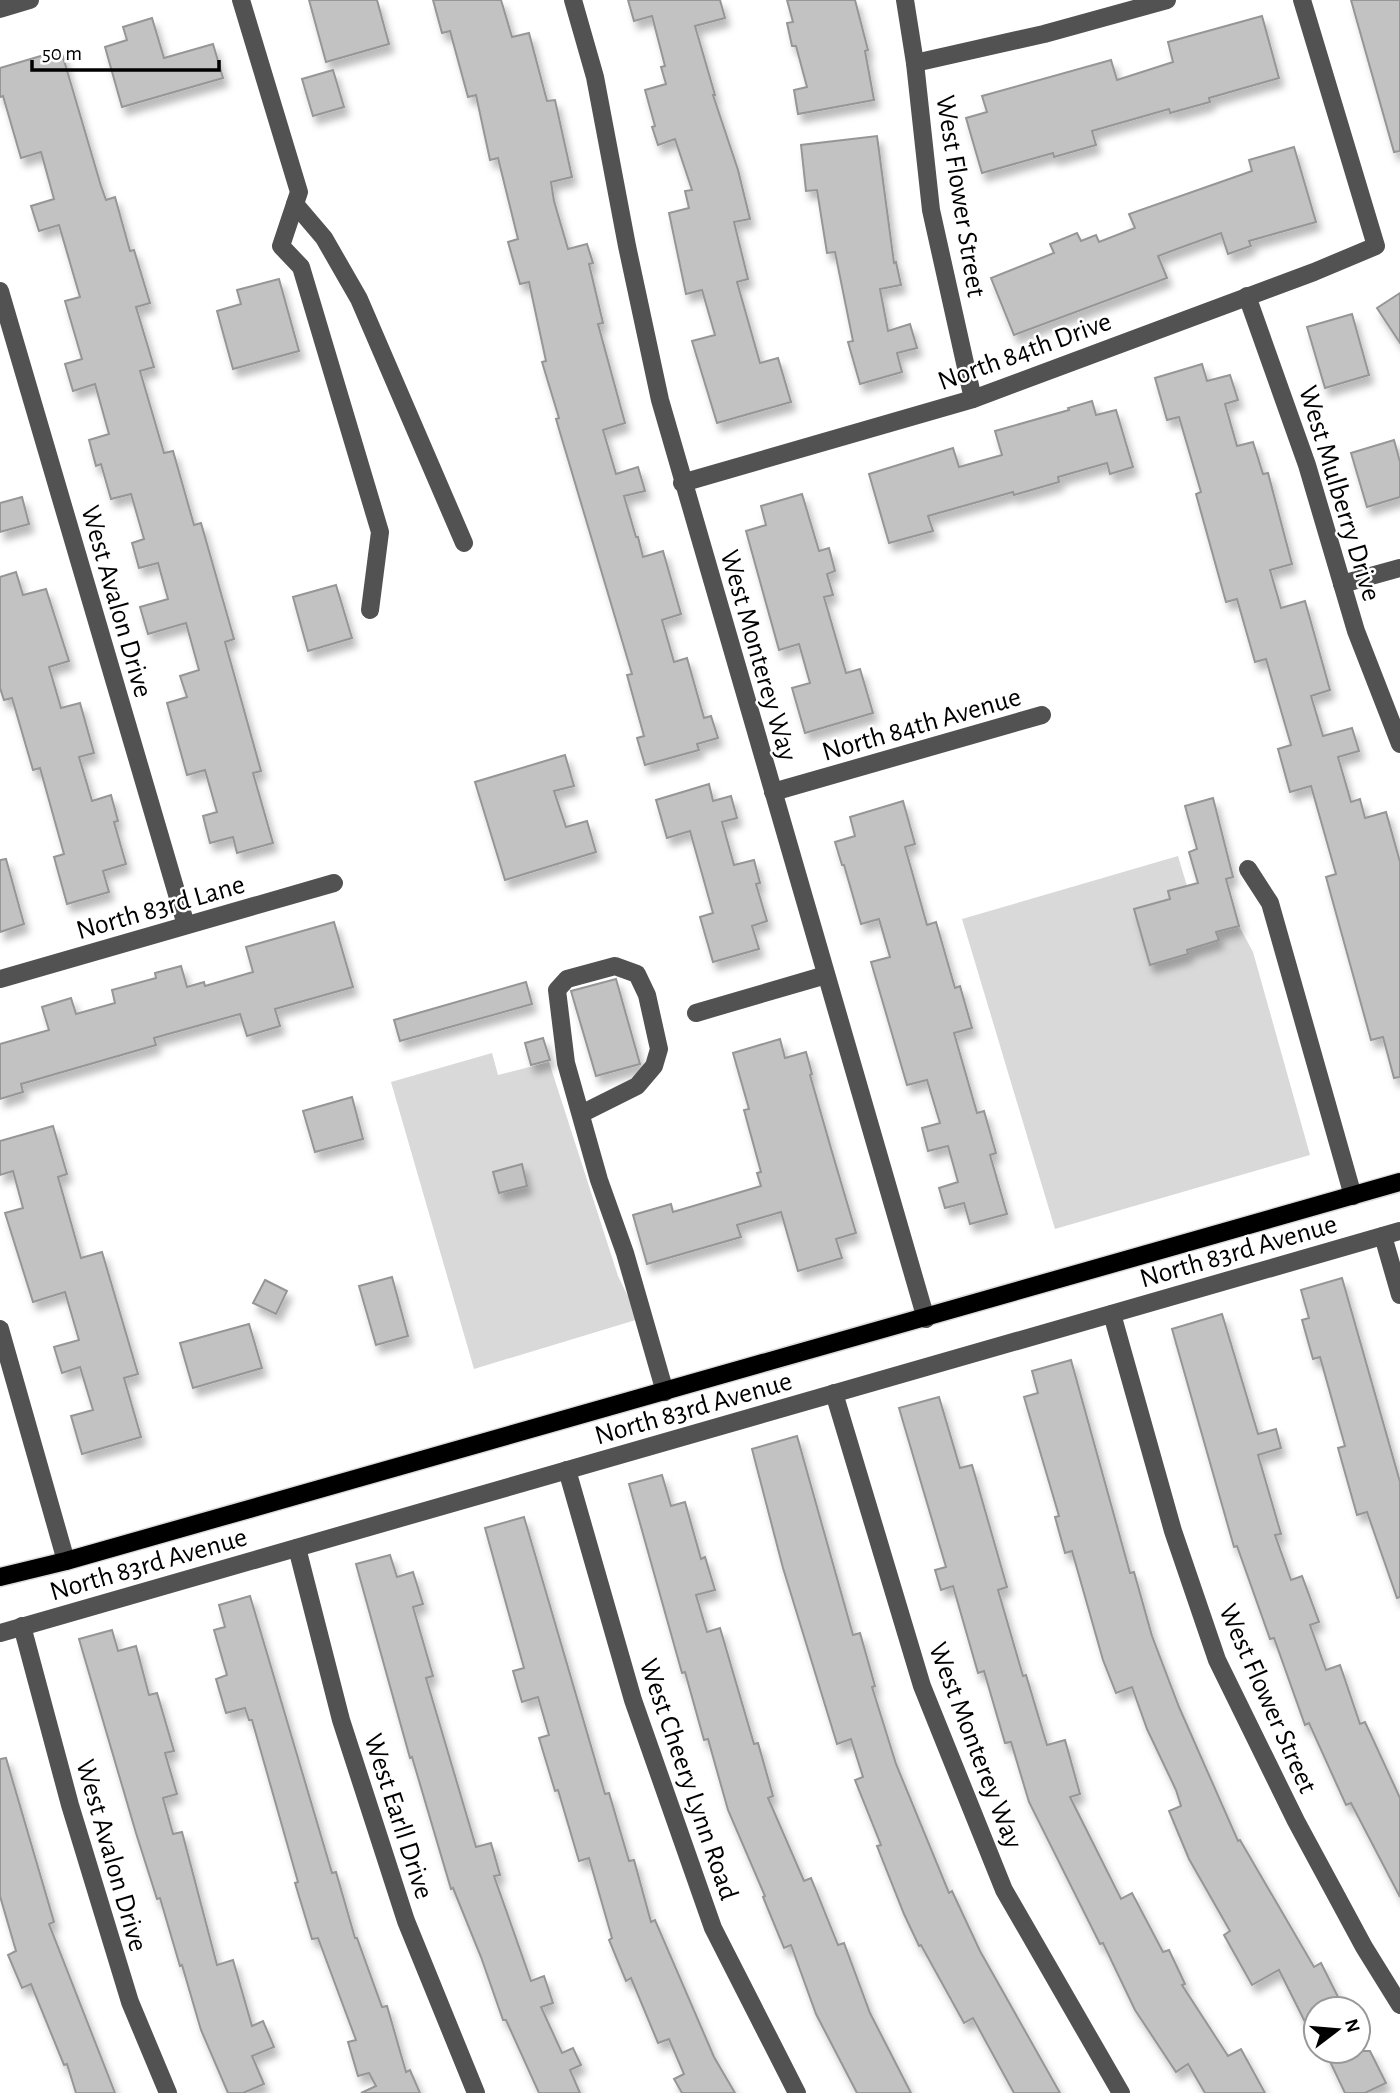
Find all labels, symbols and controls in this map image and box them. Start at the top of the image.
scale bar [32,28,219,72]
text: 50 m [42,43,82,64]
street label: West Flower Street [930,93,990,299]
street label: North 84th Drive [934,308,1115,396]
street label: West Mulberry Drive [1293,382,1385,605]
street label: West Avalon Drive [75,502,157,701]
street label: West Monterey Way [715,547,802,764]
street label: North 84th Avenue [819,683,1024,767]
street label: North 83rd Lane [73,871,248,945]
street label: North 83rd Avenue [1137,1210,1340,1293]
street label: North 83rd Avenue [592,1367,795,1450]
street label: North 83rd Avenue [47,1523,250,1606]
street label: West Flower Street [1213,1600,1321,1798]
street label: West Monterey Way [923,1639,1027,1853]
street label: West Cheery Lynn Road [634,1655,743,1904]
street label: West Earll Drive [358,1731,438,1903]
street label: West Avalon Drive [70,1756,152,1955]
north arrow [1302,1995,1372,2065]
text: N [1341,2017,1363,2035]

